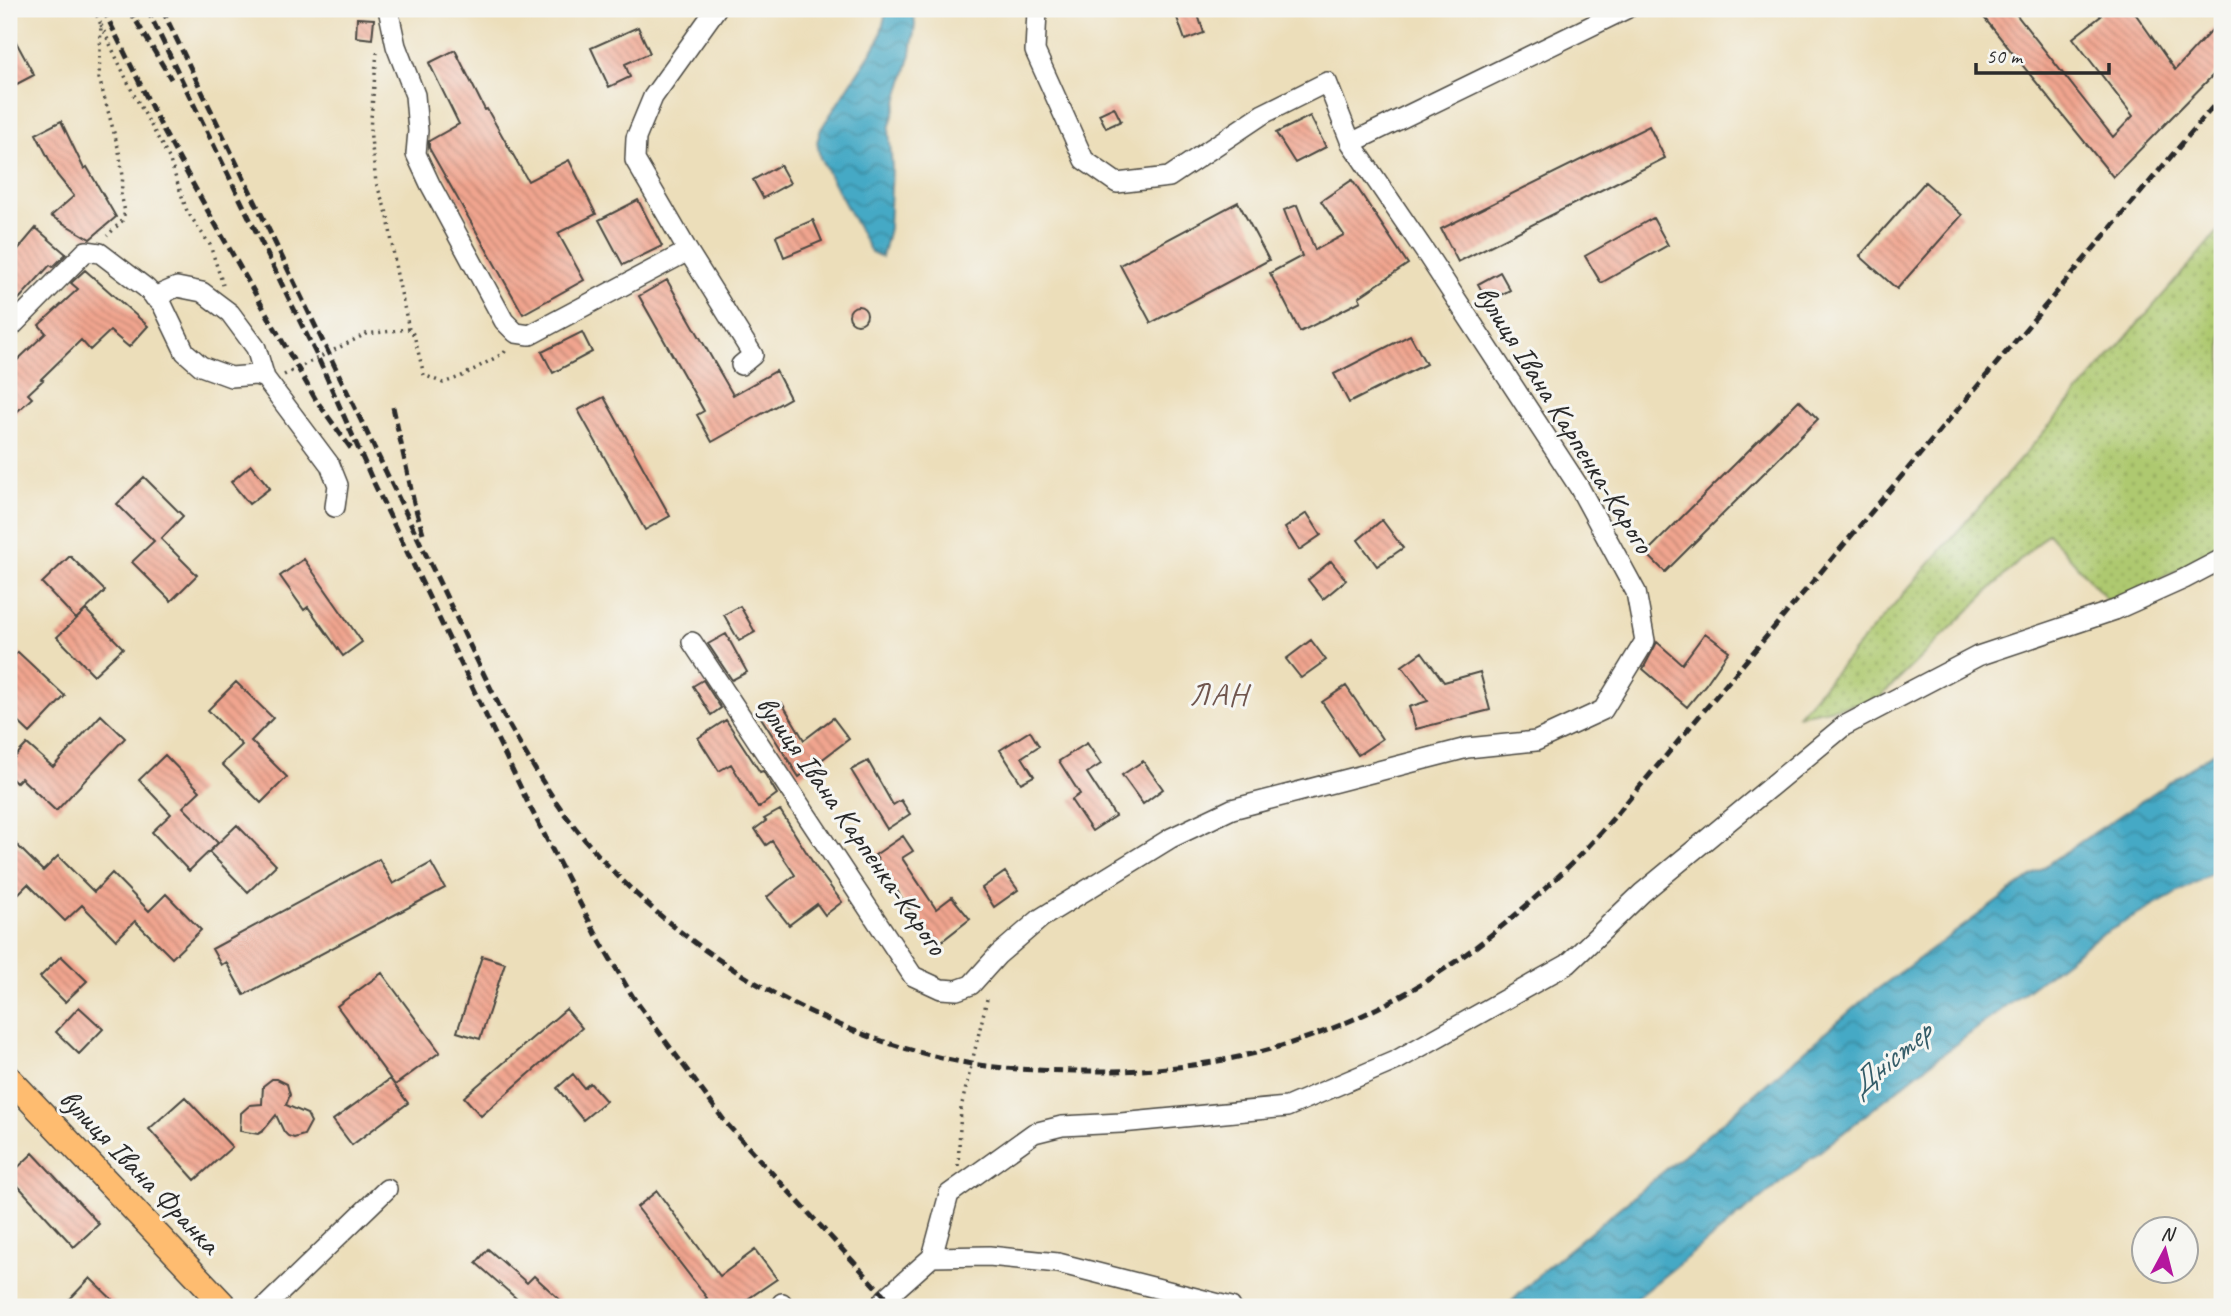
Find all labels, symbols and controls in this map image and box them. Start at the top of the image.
scale bar [1976,32,2108,76]
text: 50 m [1986,43,2024,69]
street label: вулиця Івана Карпенка-Карого [1467,278,1664,561]
district label: ЛАН [1189,674,1252,715]
street label: вулиця Івана Карпенка-Карого [748,688,957,964]
water label: Дністер [1839,1010,1943,1106]
street label: вулиця Івана Франка [51,1080,230,1263]
north arrow [2130,1214,2200,1284]
text: N [2160,1221,2177,1247]

